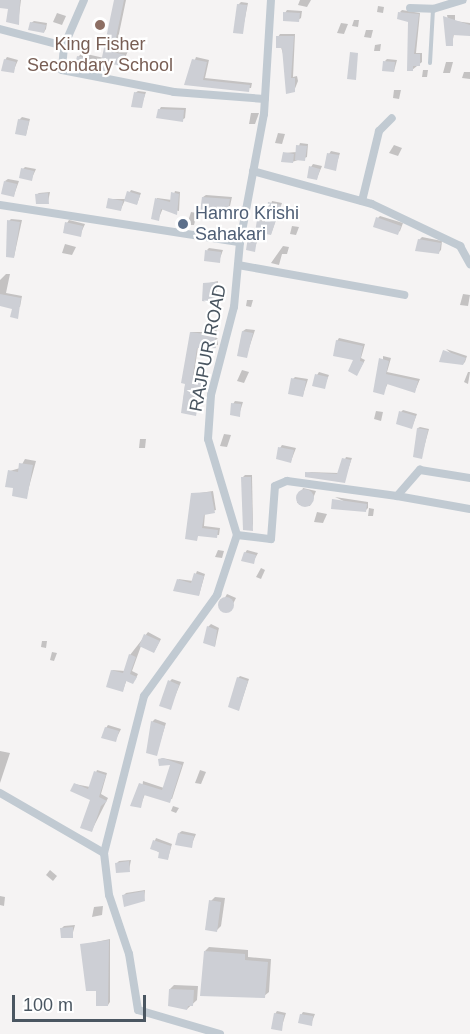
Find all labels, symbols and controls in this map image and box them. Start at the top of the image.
marker: King Fisher Secondary School [93,18,107,32]
place label: King Fisher Secondary School [27,34,173,76]
place label: Hamro Krishi Sahakari [195,203,299,246]
marker: Hamro Krishi Sahakari [176,217,190,231]
street label: RAJPUR ROAD [185,283,231,413]
scale bar [15,983,148,1021]
text: 100 m [23,995,73,1015]

